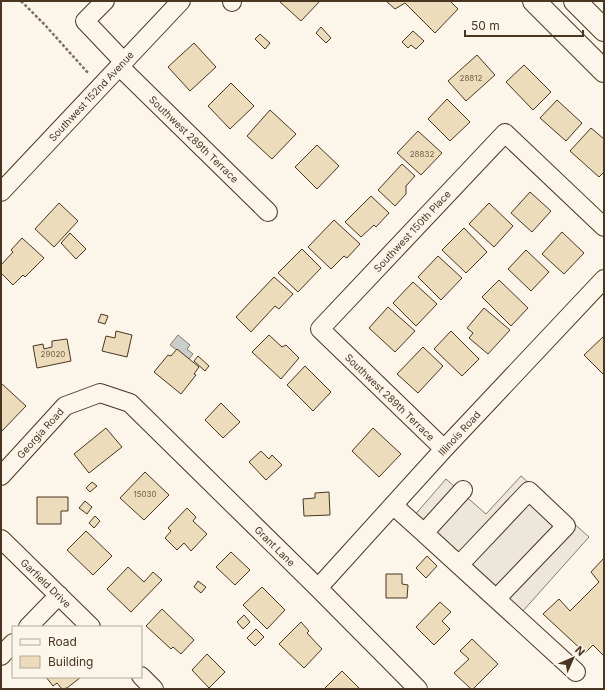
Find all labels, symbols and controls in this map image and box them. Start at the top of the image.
scale bar [465,12,583,38]
text: 50 m [471,18,500,33]
street label: Southwest 152nd Avenue [46,48,136,144]
house number: 28812 [460,73,483,83]
street label: Southwest 289th Terrace [147,93,241,185]
house number: 28832 [410,149,434,159]
street label: Southwest 150th Place [371,188,453,274]
house number: 29020 [41,349,65,359]
street label: Southwest 289th Terrace [343,351,437,443]
street label: Georgia Road [14,405,66,461]
street label: Illinois Road [435,408,483,458]
house number: 15030 [133,489,157,499]
street label: Grant Lane [252,523,298,569]
street label: Garfield Drive [18,556,74,610]
legend [12,626,142,678]
text: Road [48,634,77,649]
north arrow [553,638,593,678]
text: N [572,643,588,659]
text: Building [48,654,93,669]

